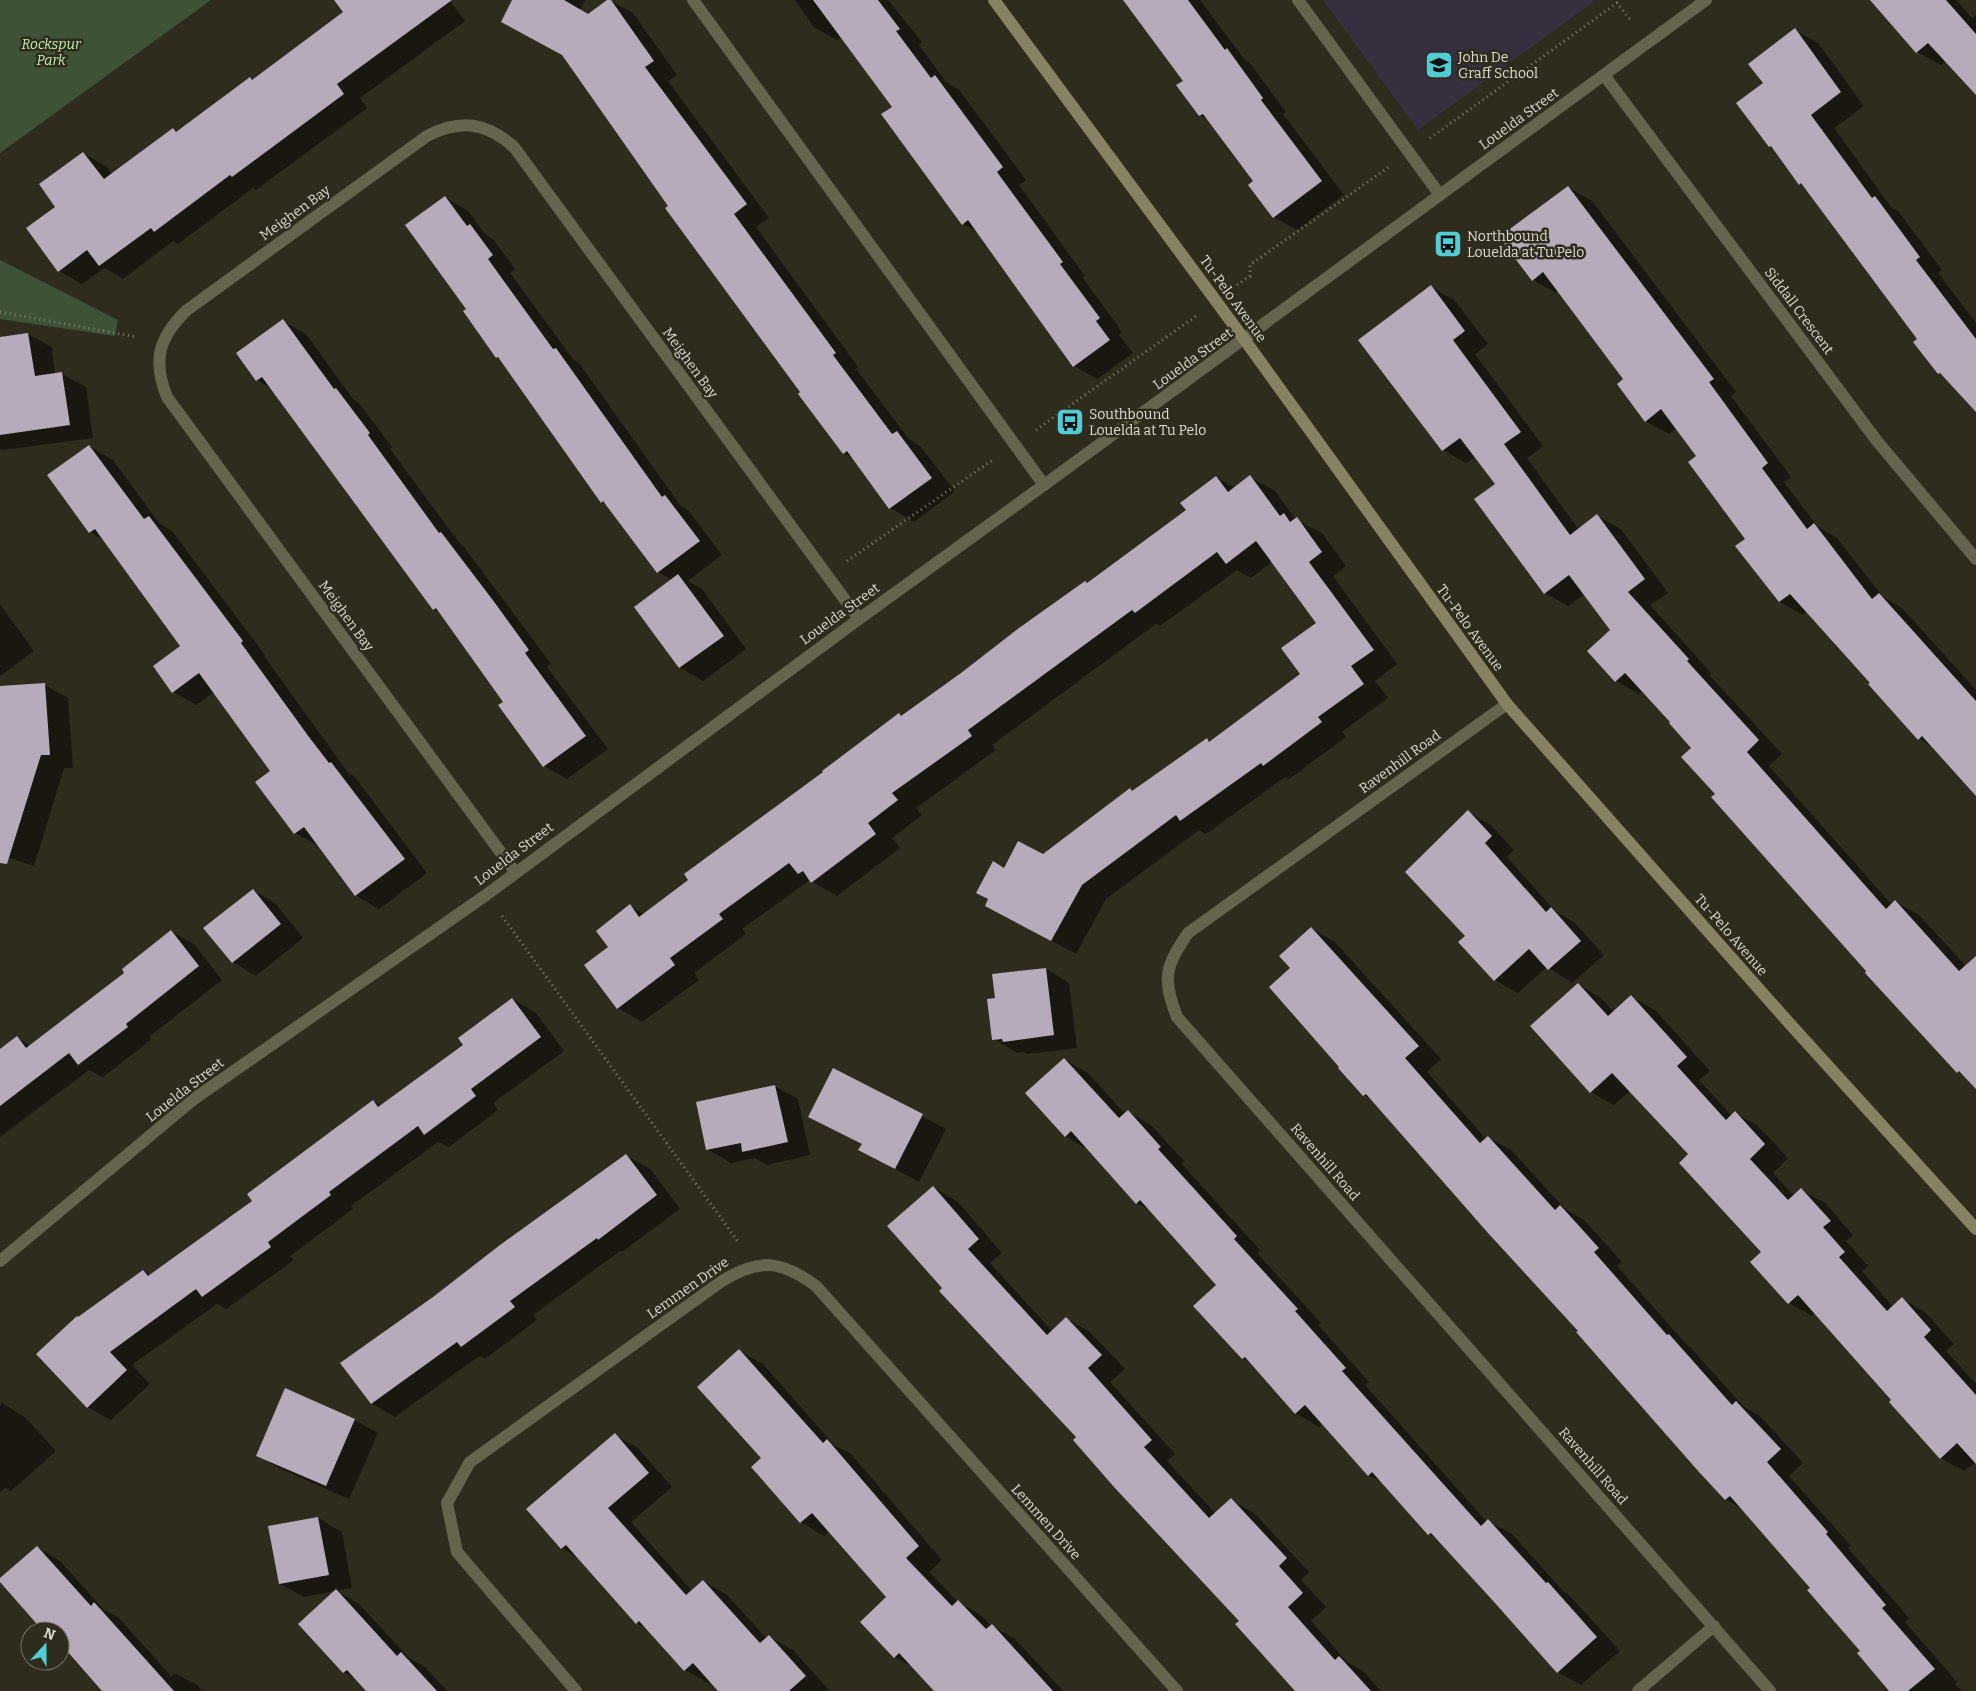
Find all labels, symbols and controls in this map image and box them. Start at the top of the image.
park label: Rockspur Park [21,36,82,69]
place label: John De Graff School [1457,49,1538,82]
school or university icon: John De Graff School [1424,50,1454,80]
street label: Louelda Street [1476,84,1562,154]
street label: Meighen Bay [256,181,334,244]
place label: Northbound Louelda at Tu Pelo [1467,228,1584,261]
bus stop icon: Northbound Louelda at Tu Pelo [1433,229,1463,259]
street label: Tu-Pelo Avenue [1196,252,1270,346]
street label: Siddall Crescent [1761,264,1837,358]
street label: Meighen Bay [659,324,722,402]
street label: Louelda Street [1150,324,1236,394]
place label: Southbound Louelda at Tu Pelo [1089,406,1206,439]
bus stop icon: Southbound Louelda at Tu Pelo [1055,407,1085,437]
street label: Meighen Bay [315,577,378,655]
street label: Louelda Street [797,579,883,649]
street label: Tu-Pelo Avenue [1433,581,1507,675]
street label: Ravenhill Road [1356,727,1444,797]
street label: Louelda Street [471,819,557,889]
street label: Tu-Pelo Avenue [1691,891,1771,979]
street label: Louelda Street [143,1054,227,1126]
street label: Ravenhill Road [1287,1120,1363,1204]
street label: Lemmen Drive [644,1254,732,1322]
street label: Ravenhill Road [1555,1424,1631,1508]
street label: Lemmen Drive [1008,1481,1084,1563]
north arrow [20,1621,70,1671]
text: N [41,1624,58,1644]

